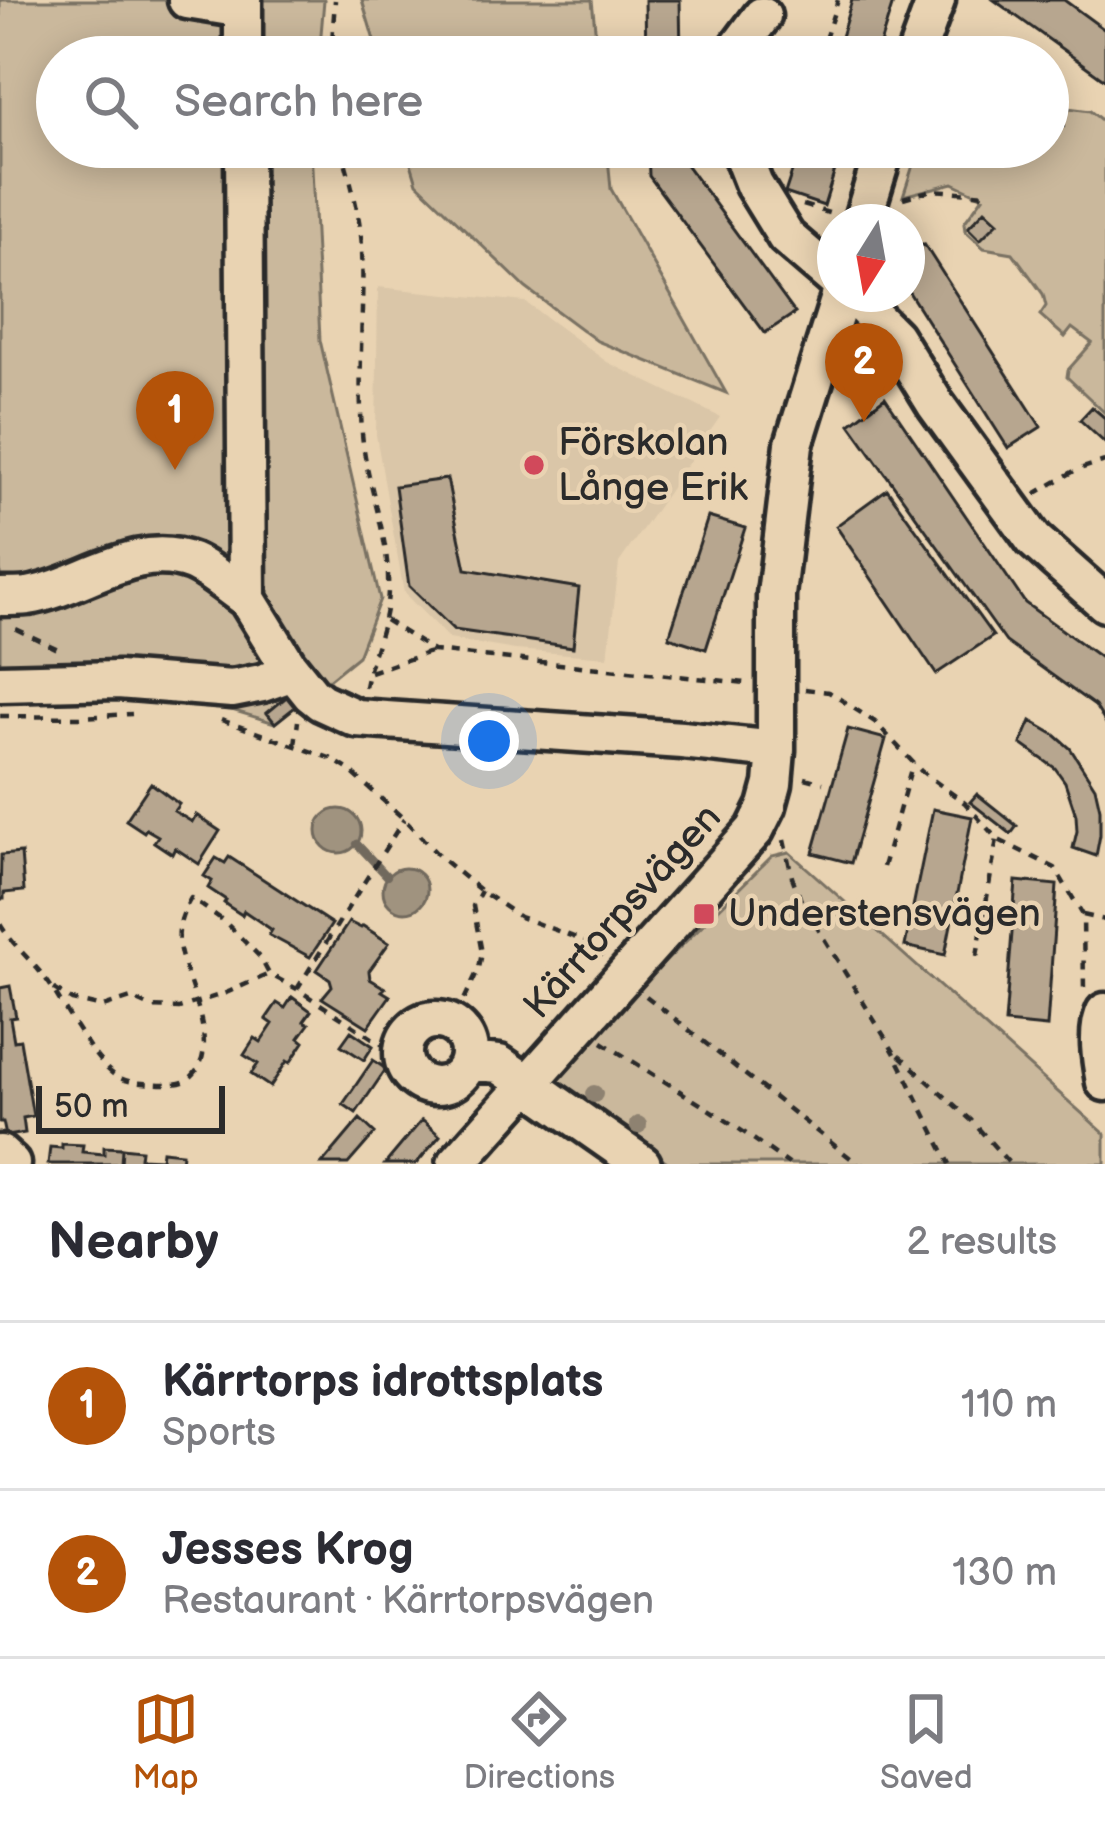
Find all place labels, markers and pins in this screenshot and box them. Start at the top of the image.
pin: 2 [825,323,903,422]
pin: 1 [136,371,214,470]
place label: Förskolan Långe Erik [558,420,748,512]
marker: Förskolan Långe Erik [521,452,547,478]
place label: Understensvägen [728,891,1041,938]
marker: Understensvägen [691,901,717,927]

